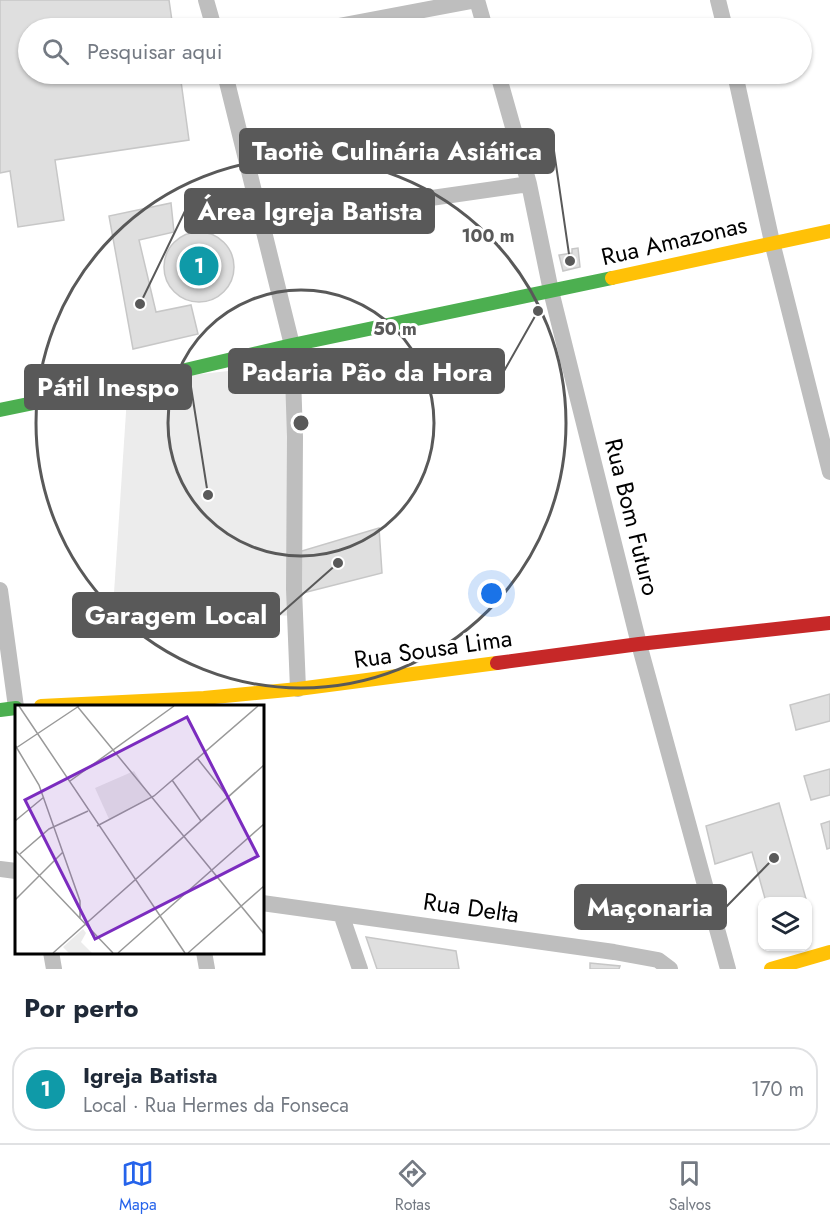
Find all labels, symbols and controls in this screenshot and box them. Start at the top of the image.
search box [18,18,812,84]
icon: search [39,35,72,68]
text: Pesquisar aqui [87,35,222,67]
callout: Taotiè Culinária Asiática [240,129,554,173]
text: Taotiè Culinária Asiática [252,132,542,170]
callout: Área Igreja Batista [185,189,434,233]
text: Área Igreja Batista [196,192,423,230]
street label: Rua Amazonas [598,207,750,274]
text: 100 m [461,223,515,249]
pin: 1 [180,244,218,288]
text: 50 m [373,316,417,342]
callout: Padaria Pão da Hora [229,349,504,393]
text: Padaria Pão da Hora [242,353,492,391]
callout: Pátil Inespo [25,365,191,409]
text: Pátil Inespo [37,368,179,406]
centre of rings [291,413,311,433]
street label: Rua Bom Futuro [596,435,669,599]
your location [477,579,506,608]
callout: Garagem Local [73,593,279,637]
text: Garagem Local [85,596,267,634]
street label: Rua Sousa Lima [352,620,514,677]
inset map [15,705,264,954]
street label: Rua Delta [421,883,521,932]
callout: Maçonaria [575,885,726,929]
text: Maçonaria [587,888,713,926]
map controls [758,897,812,951]
button: layers [758,897,812,951]
text: Por perto [24,989,138,1027]
text: Igreja Batista [83,1059,218,1091]
text: 1 [40,1075,51,1104]
text: 170 m [751,1075,804,1104]
text: Local · Rua Hermes da Fonseca [83,1091,349,1120]
tab: Mapa [119,1157,157,1216]
tab: Rotas [395,1157,431,1216]
tab: Salvos [669,1157,711,1216]

